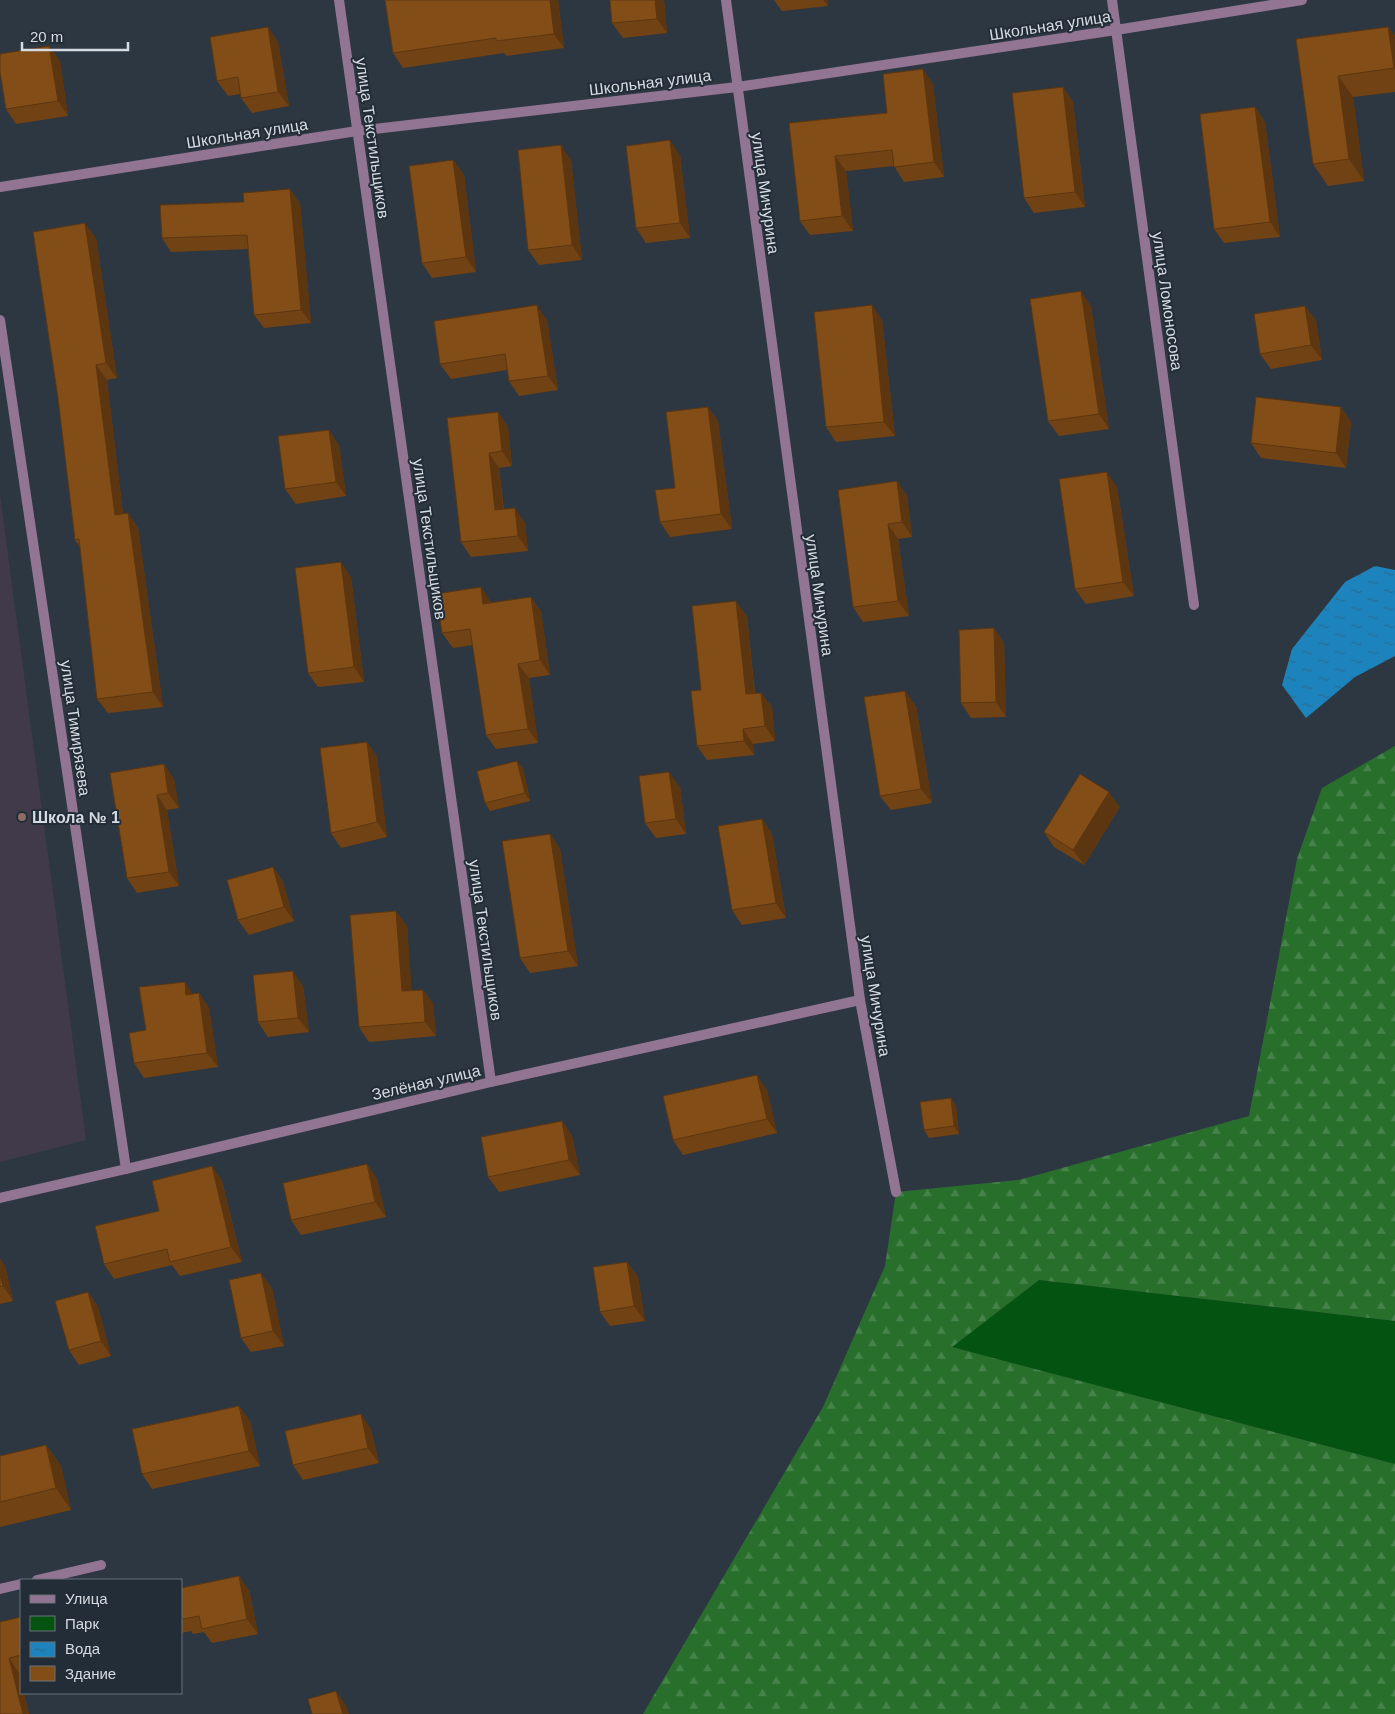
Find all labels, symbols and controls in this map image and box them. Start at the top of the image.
street label: Школьная улица [988,7,1112,44]
scale bar [22,20,129,52]
text: 20 m [30,28,63,45]
street label: улица Текстильщиков [353,57,392,219]
street label: Школьная улица [588,67,712,98]
street label: Школьная улица [185,115,309,152]
street label: улица Мичурина [749,131,782,255]
street label: улица Ломоносова [1149,231,1186,372]
street label: улица Текстильщиков [410,458,449,620]
street label: улица Мичурина [803,533,836,657]
street label: улица Тимирязева [58,659,93,797]
place label: Школа № 1 [32,809,120,826]
marker: Школа № 1 [16,811,28,823]
street label: улица Текстильщиков [466,859,505,1021]
street label: улица Мичурина [858,934,893,1058]
street label: Зелёная улица [370,1062,482,1103]
legend [20,1579,182,1694]
text: Улица [65,1590,108,1607]
text: Парк [65,1615,99,1632]
text: Вода [65,1640,101,1657]
text: Здание [65,1665,116,1682]

